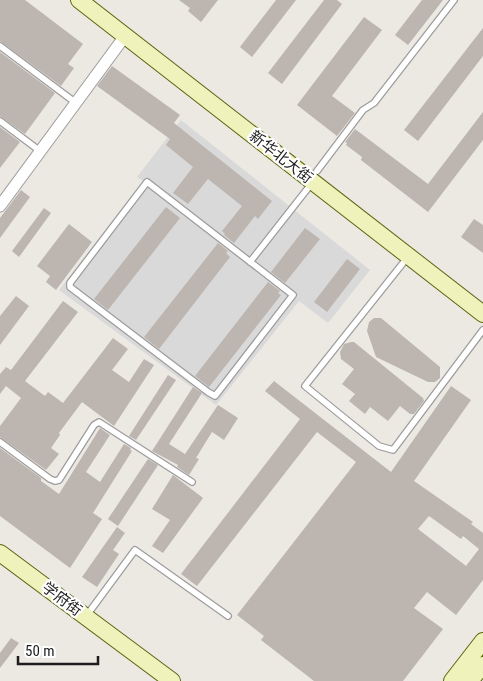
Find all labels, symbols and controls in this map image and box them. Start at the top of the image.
street label: 新华北大街 [246,127,316,187]
street label: 学府街 [39,578,85,620]
scale bar [18,634,98,666]
text: 50 m [25,642,55,660]

